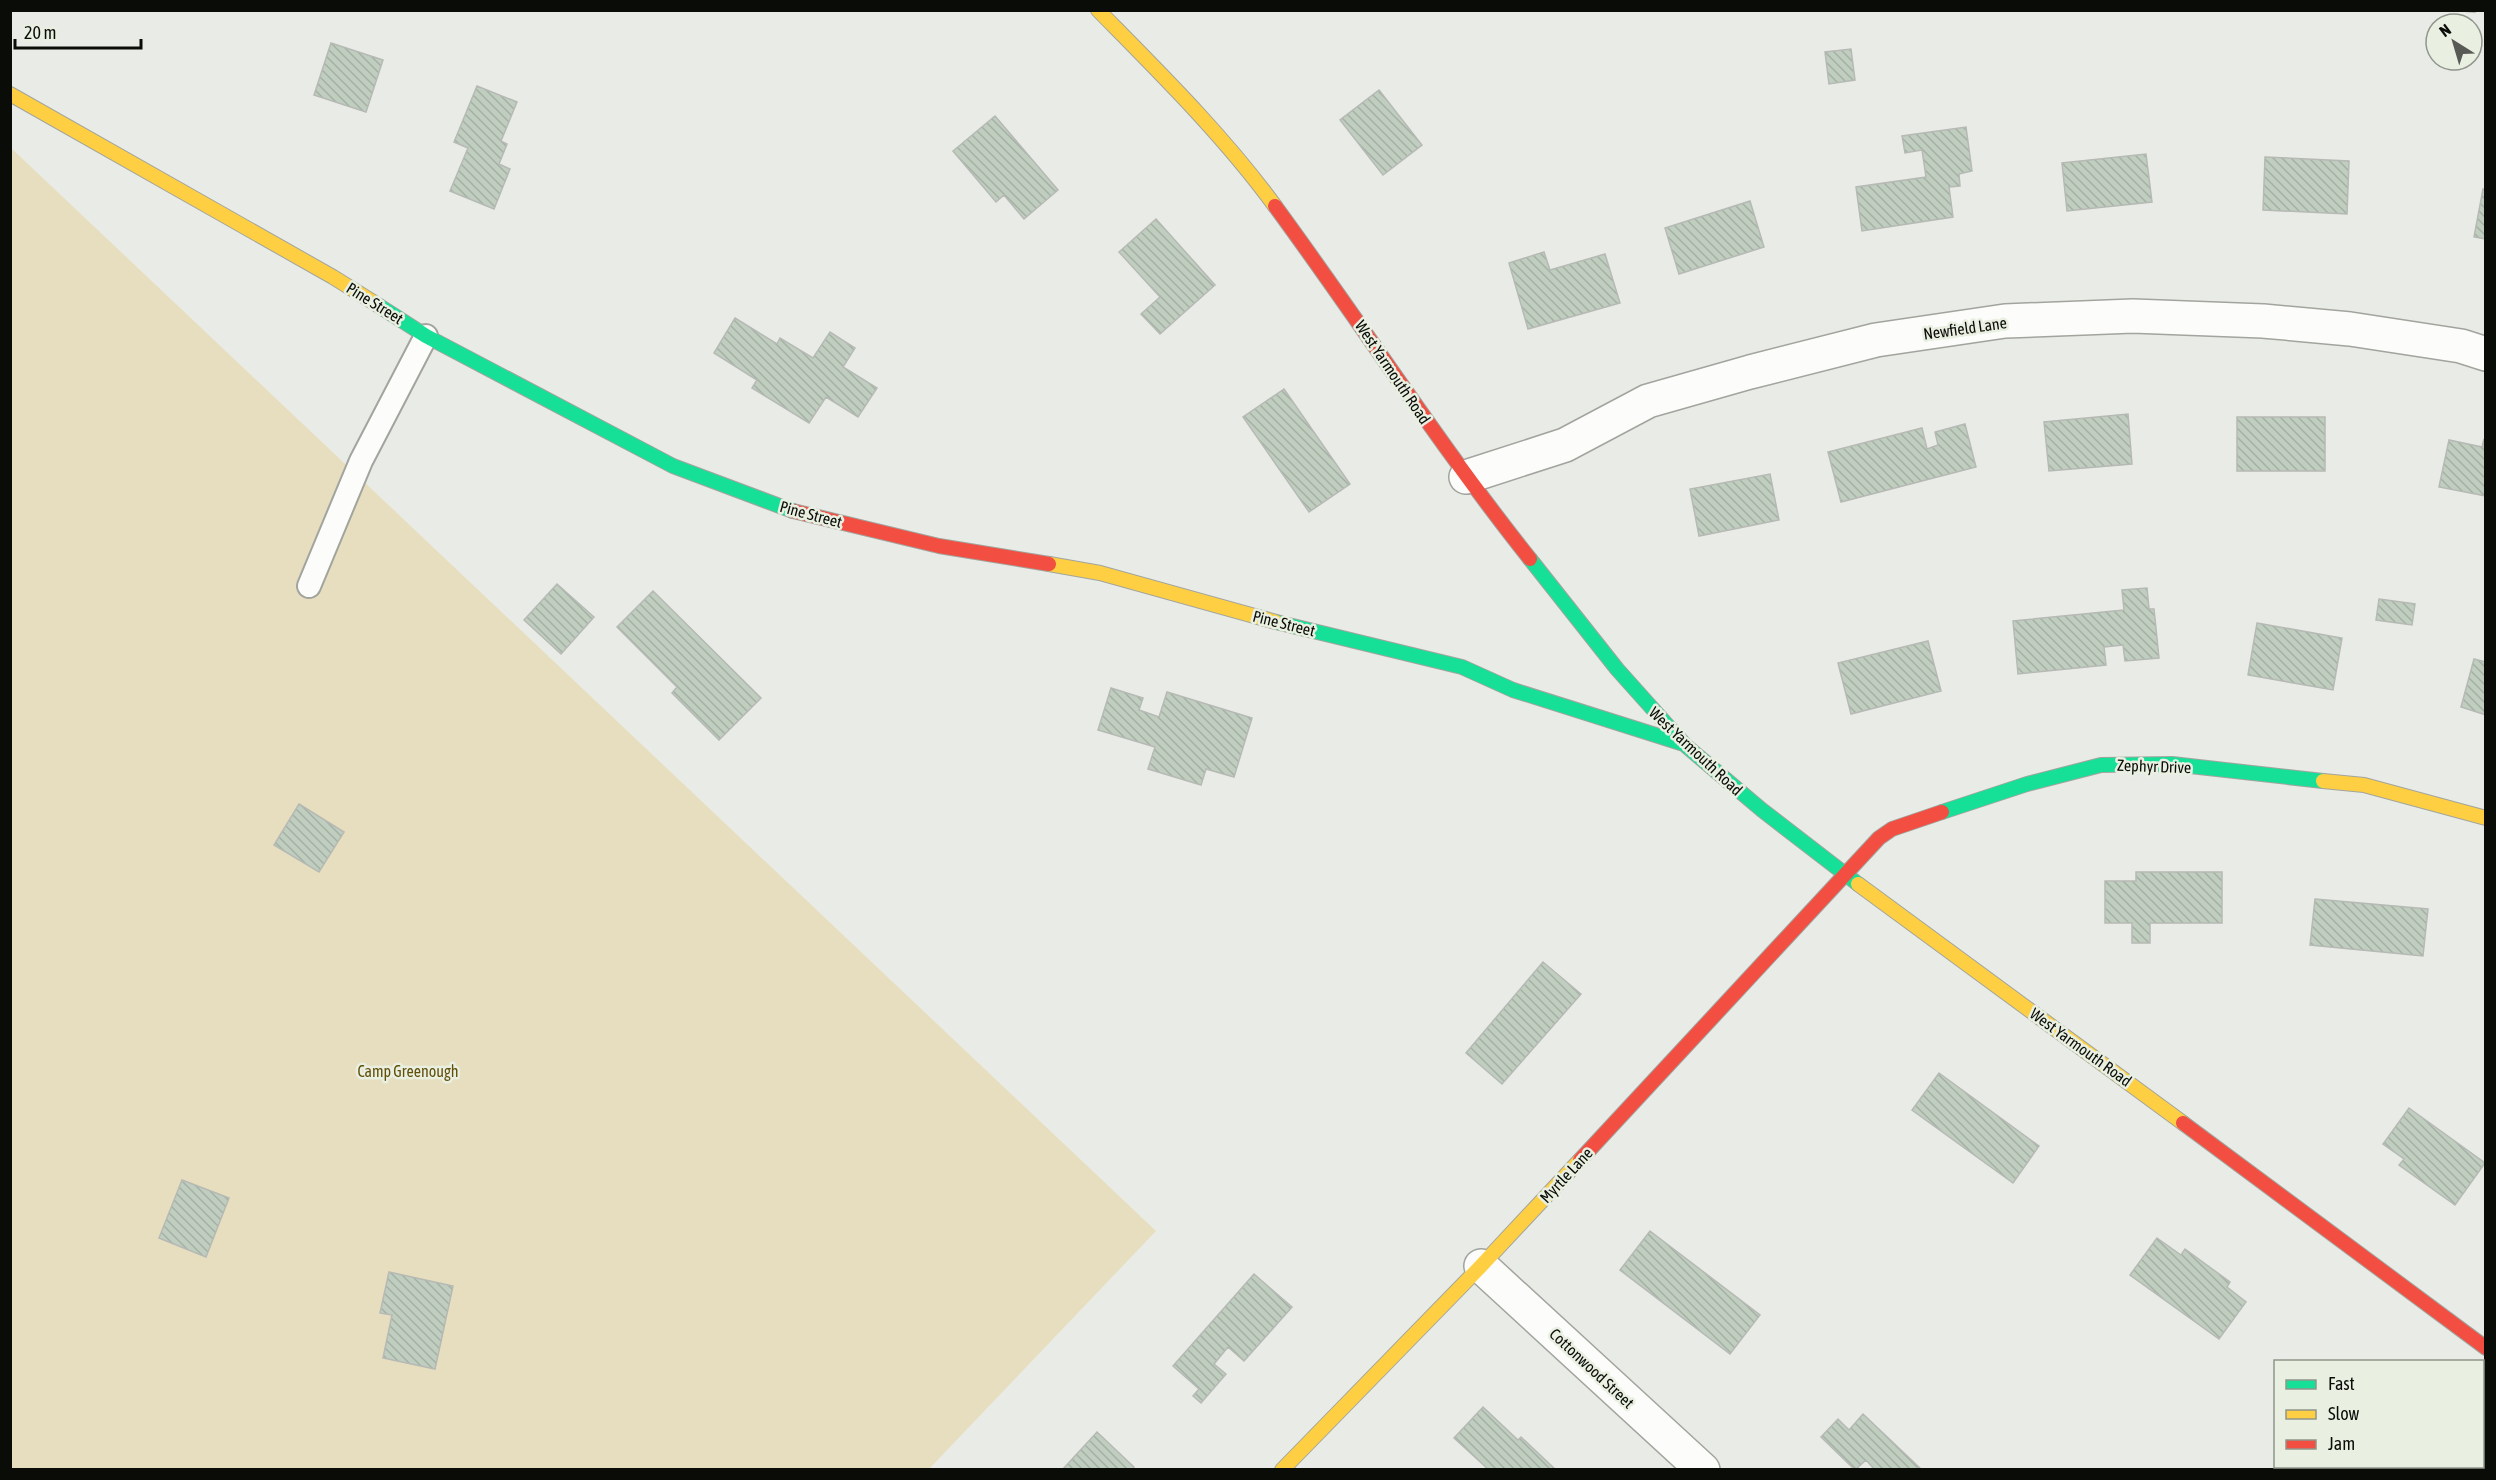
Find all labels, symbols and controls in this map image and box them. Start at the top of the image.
scale bar [15,12,141,50]
north arrow [2424,12,2484,72]
text: N [2436,20,2454,40]
text: 20 m [24,22,56,43]
street label: Pine Street [343,279,407,328]
street label: Newfield Lane [1922,313,2008,343]
street label: West Yarmouth Road [1352,317,1434,427]
street label: Pine Street [778,497,844,531]
street label: Pine Street [1251,607,1317,640]
street label: West Yarmouth Road [1646,703,1746,799]
street label: Zephyr Drive [2116,756,2191,777]
street label: West Yarmouth Road [2027,1004,2135,1090]
park label: Camp Greenough [357,1062,459,1081]
street label: Myrtle Lane [1536,1144,1597,1207]
street label: Cottonwood Street [1546,1324,1638,1412]
legend [2274,1360,2484,1468]
text: Fast [2328,1373,2355,1394]
text: Slow [2328,1403,2359,1424]
text: Jam [2328,1433,2355,1454]

